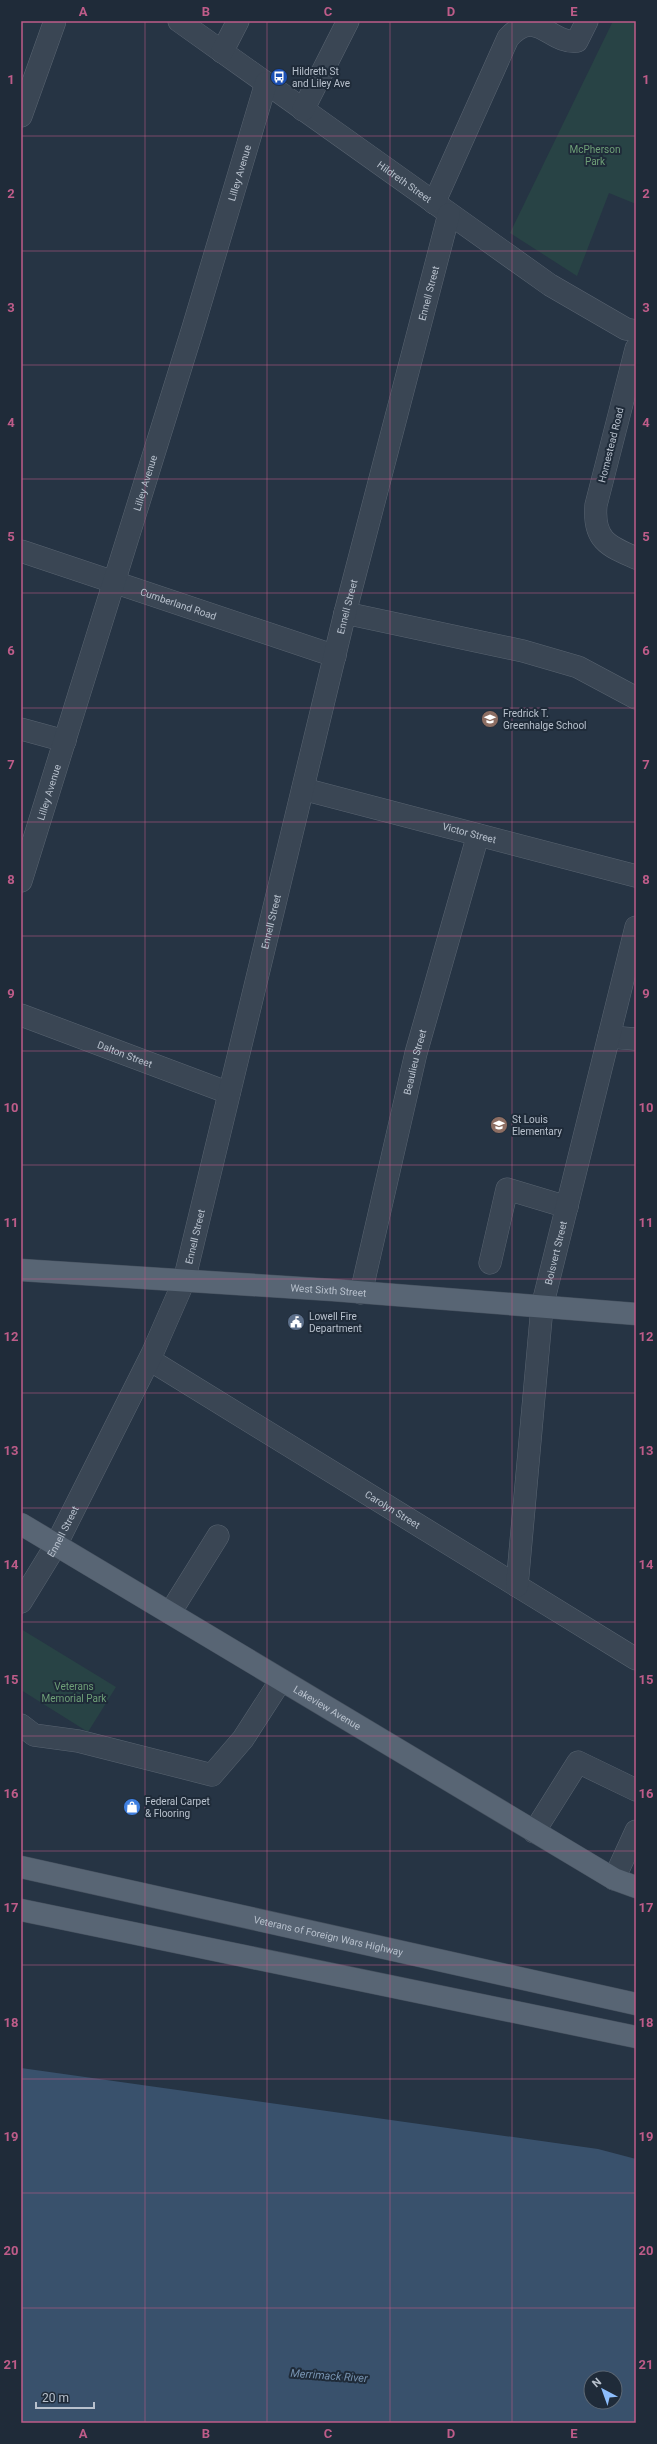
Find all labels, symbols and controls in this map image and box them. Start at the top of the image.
text: A [79,4,88,19]
text: B [202,4,210,19]
text: C [324,4,333,19]
text: D [447,4,455,19]
text: E [570,4,578,19]
place label: Hildreth St and Liley Ave [292,66,350,89]
bus stop icon: Hildreth St and Liley Ave [269,67,289,87]
text: 1 [7,72,15,87]
text: 1 [642,72,650,87]
street label: Lilley Avenue [226,144,253,202]
park label: McPherson Park [570,144,620,167]
street label: Hildreth Street [375,159,434,205]
text: 2 [7,186,15,201]
text: 2 [642,186,650,201]
street label: Ennell Street [416,265,441,322]
text: 3 [7,300,15,315]
text: 3 [642,300,650,315]
street label: Homestead Road [596,406,626,484]
text: 4 [7,415,15,430]
text: 4 [642,415,650,430]
street label: Lilley Avenue [131,454,159,512]
text: 5 [7,529,15,544]
text: 5 [642,529,650,544]
street label: Ennell Street [335,578,359,635]
street label: Cumberland Road [139,586,218,621]
text: 6 [7,643,15,658]
text: 6 [642,643,650,658]
place label: Fredrick T. Greenhalge School [503,708,587,731]
school or university icon: Fredrick T. Greenhalge School [480,709,500,729]
text: 7 [7,757,15,772]
text: 7 [642,757,650,772]
street label: Lilley Avenue [35,763,62,821]
street label: Victor Street [441,820,498,845]
text: 8 [7,872,15,887]
text: 8 [642,872,650,887]
street label: Ennell Street [259,893,282,950]
text: 9 [7,986,15,1001]
text: 9 [642,986,650,1001]
street label: Beaulieu Street [401,1028,428,1096]
street label: Dalton Street [96,1039,154,1069]
text: 10 [4,1100,18,1115]
text: 10 [639,1100,653,1115]
place label: St Louis Elementary [512,1114,562,1137]
school or university icon: St Louis Elementary [489,1115,509,1135]
street label: Ennell Street [183,1208,207,1265]
text: 11 [4,1215,18,1230]
text: 11 [639,1215,653,1230]
street label: Boisvert Street [542,1220,569,1286]
street label: West Sixth Street [290,1282,367,1298]
place label: Lowell Fire Department [309,1311,362,1334]
public building icon: Lowell Fire Department [286,1312,306,1332]
text: 12 [4,1329,18,1344]
text: 12 [639,1329,653,1344]
text: 13 [4,1443,18,1458]
text: 13 [639,1443,653,1458]
street label: Carolyn Street [363,1488,422,1530]
street label: Ennell Street [45,1504,80,1559]
text: 14 [4,1557,19,1572]
text: 14 [639,1557,654,1572]
text: 15 [4,1672,18,1687]
text: 15 [639,1672,653,1687]
park label: Veterans Memorial Park [42,1681,107,1704]
street label: Lakeview Avenue [292,1683,363,1732]
text: 16 [4,1786,19,1801]
text: 16 [639,1786,654,1801]
place label: Federal Carpet & Flooring [145,1796,210,1819]
shop icon: Federal Carpet & Flooring [122,1797,142,1817]
text: 17 [4,1900,18,1915]
text: 17 [639,1900,653,1915]
street label: Veterans of Foreign Wars Highway [253,1913,405,1958]
text: 18 [4,2015,18,2030]
text: 18 [639,2015,653,2030]
text: 19 [4,2129,18,2144]
text: 19 [639,2129,653,2144]
text: 20 [4,2243,18,2258]
text: 20 [639,2243,653,2258]
text: 21 [4,2357,18,2372]
text: 21 [639,2357,653,2372]
water label: Merrimack River [290,2367,368,2385]
north arrow [583,2370,623,2410]
text: N [590,2375,604,2390]
scale bar [36,2384,94,2410]
text: 20 m [42,2391,69,2405]
text: A [79,2426,88,2441]
text: B [202,2426,210,2441]
text: C [324,2426,333,2441]
text: D [447,2426,455,2441]
text: E [570,2426,578,2441]

